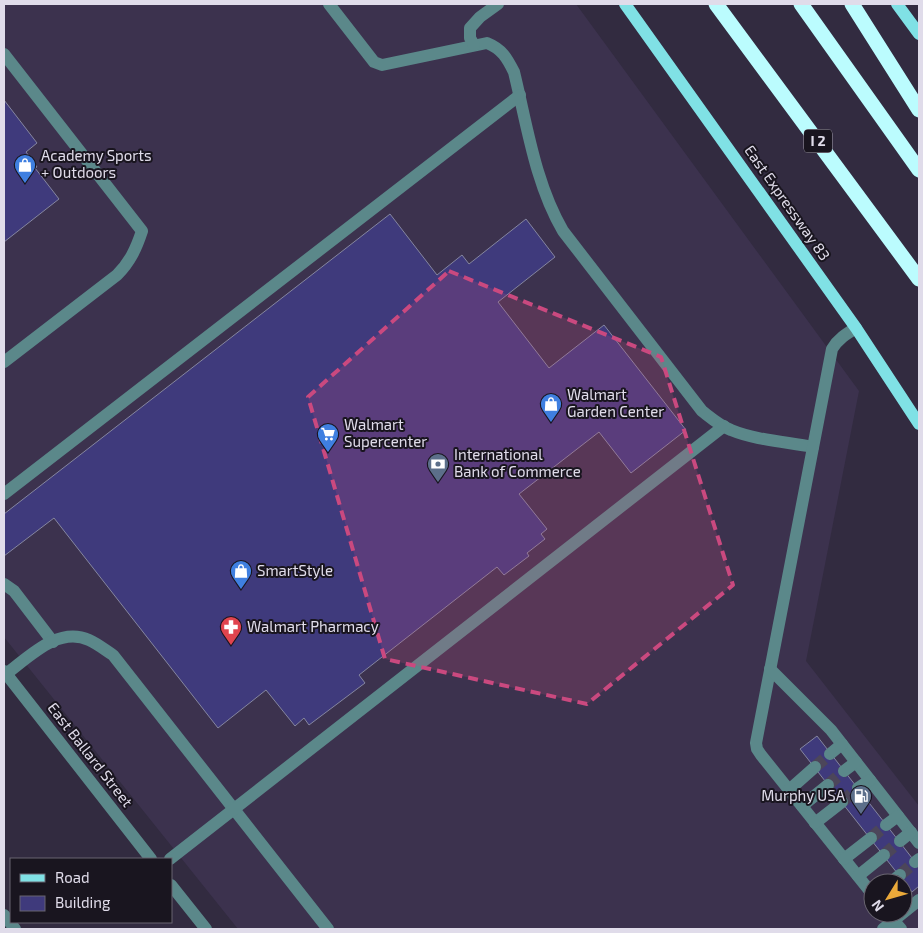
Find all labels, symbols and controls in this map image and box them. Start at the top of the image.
road number: I 2 [804,130,832,152]
street label: East Expressway 83 [741,141,834,263]
place label: Academy Sports + Outdoors [41,146,152,181]
shop icon: Academy Sports + Outdoors [13,153,37,184]
place label: Walmart Garden Center [567,385,664,420]
shop icon: Walmart Garden Center [539,392,563,423]
place label: Walmart Supercenter [344,415,427,450]
supermarket icon: Walmart Supercenter [316,422,340,453]
place label: International Bank of Commerce [454,445,581,480]
bank icon: International Bank of Commerce [426,452,450,483]
shop icon: SmartStyle [229,559,253,590]
place label: SmartStyle [257,561,333,579]
pharmacy icon: Walmart Pharmacy [219,615,243,646]
place label: Walmart Pharmacy [247,617,379,635]
street label: East Ballard Street [44,699,137,810]
fuel station icon: Murphy USA [849,784,873,815]
place label: Murphy USA [761,786,846,804]
legend [10,858,172,923]
text: Road [55,868,90,886]
north arrow [863,873,913,923]
text: Building [55,893,111,911]
text: N [867,897,887,915]

